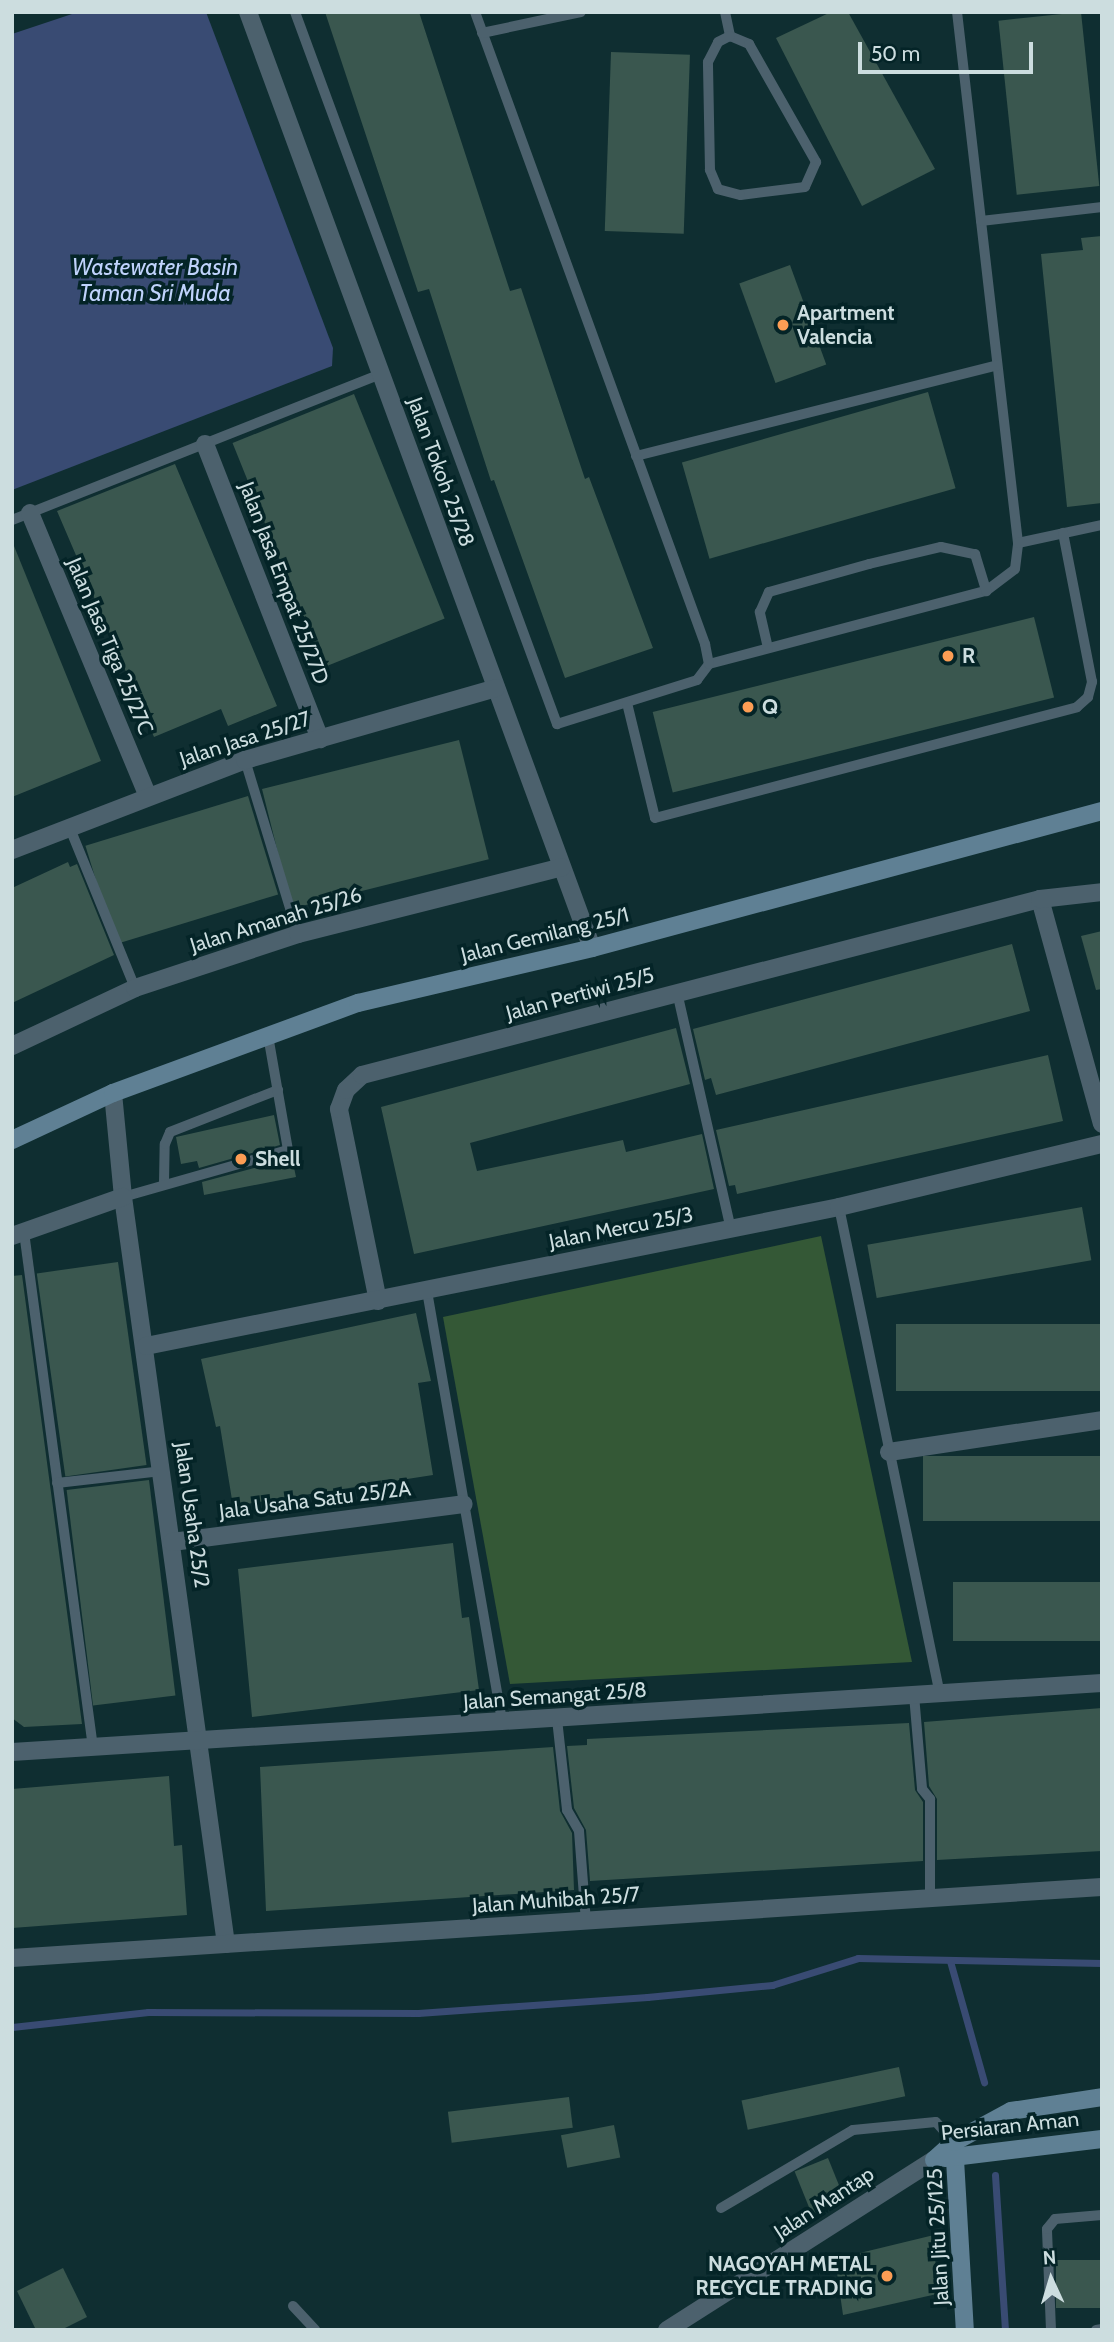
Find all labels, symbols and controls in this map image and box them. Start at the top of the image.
scale bar [862,28,1037,72]
text: 50 m [871,41,920,66]
water label: Wastewater Basin Taman Sri Muda [72,253,238,307]
place label: Apartment Valencia [797,300,895,350]
marker: Apartment Valencia [775,317,791,333]
street label: Jalan Tokoh 25/28 [402,394,480,550]
street label: Jalan Jasa Empat 25/27D [234,478,334,688]
street label: Jalan Jasa Tiga 25/27C [61,554,159,738]
place label: R [962,643,975,669]
marker: R [940,648,956,664]
place label: Q [762,694,778,720]
marker: Q [740,699,756,715]
street label: Jalan Jasa 25/27 [176,706,314,772]
street label: Jalan Amanah 25/26 [187,882,365,958]
street label: Jalan Gemilang 25/1 [458,902,632,968]
street label: Jalan Pertiwi 25/5 [503,962,657,1026]
place label: Shell [255,1146,300,1172]
marker: Shell [233,1151,249,1167]
street label: Jalan Mercu 25/3 [547,1202,695,1254]
street label: Jalan Usaha 25/2 [169,1441,215,1589]
street label: Jala Usaha Satu 25/2A [218,1476,412,1524]
street label: Jalan Semangat 25/8 [462,1677,648,1715]
street label: Jalan Muhibah 25/7 [471,1882,641,1918]
street label: Persiaran Aman [940,2106,1080,2146]
street label: Jalan Mantap [769,2161,879,2245]
street label: Jalan Jitu 25/125 [922,2168,954,2306]
north arrow [1016,2244,1086,2314]
text: N [1042,2246,1057,2269]
place label: NAGOYAH METAL RECYCLE TRADING [696,2251,873,2301]
marker: NAGOYAH METAL RECYCLE TRADING [879,2268,895,2284]

